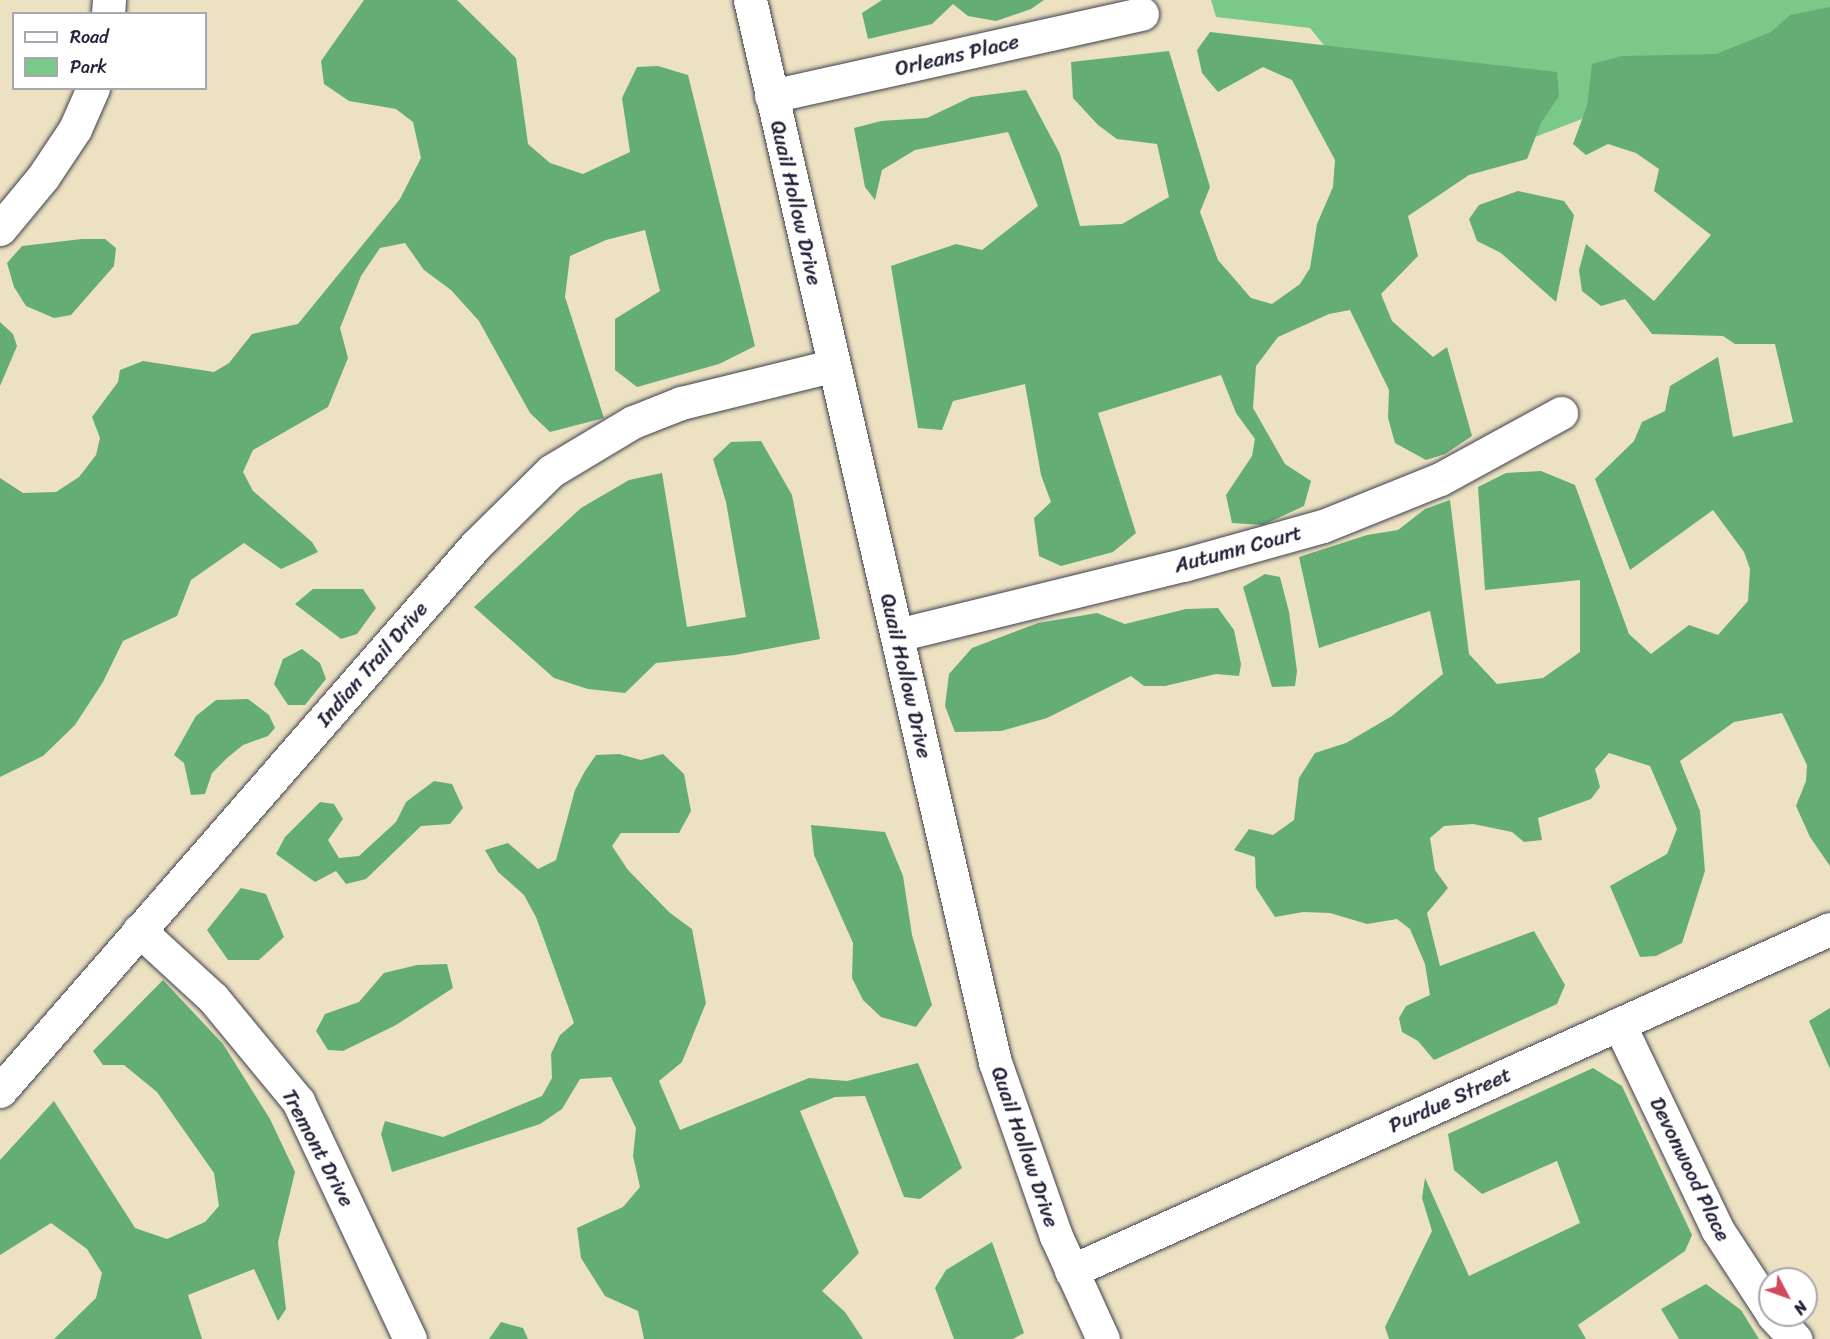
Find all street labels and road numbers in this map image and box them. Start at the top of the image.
street label: Orleans Place [892,28,1022,82]
street label: Quail Hollow Drive [765,118,827,288]
street label: Autumn Court [1171,520,1305,578]
street label: Quail Hollow Drive [875,591,937,761]
street label: Indian Trail Drive [311,596,433,732]
street label: Purdue Street [1385,1062,1515,1138]
street label: Quail Hollow Drive [986,1063,1064,1231]
street label: Tremont Drive [276,1085,360,1211]
street label: Devonwood Place [1644,1093,1736,1245]

